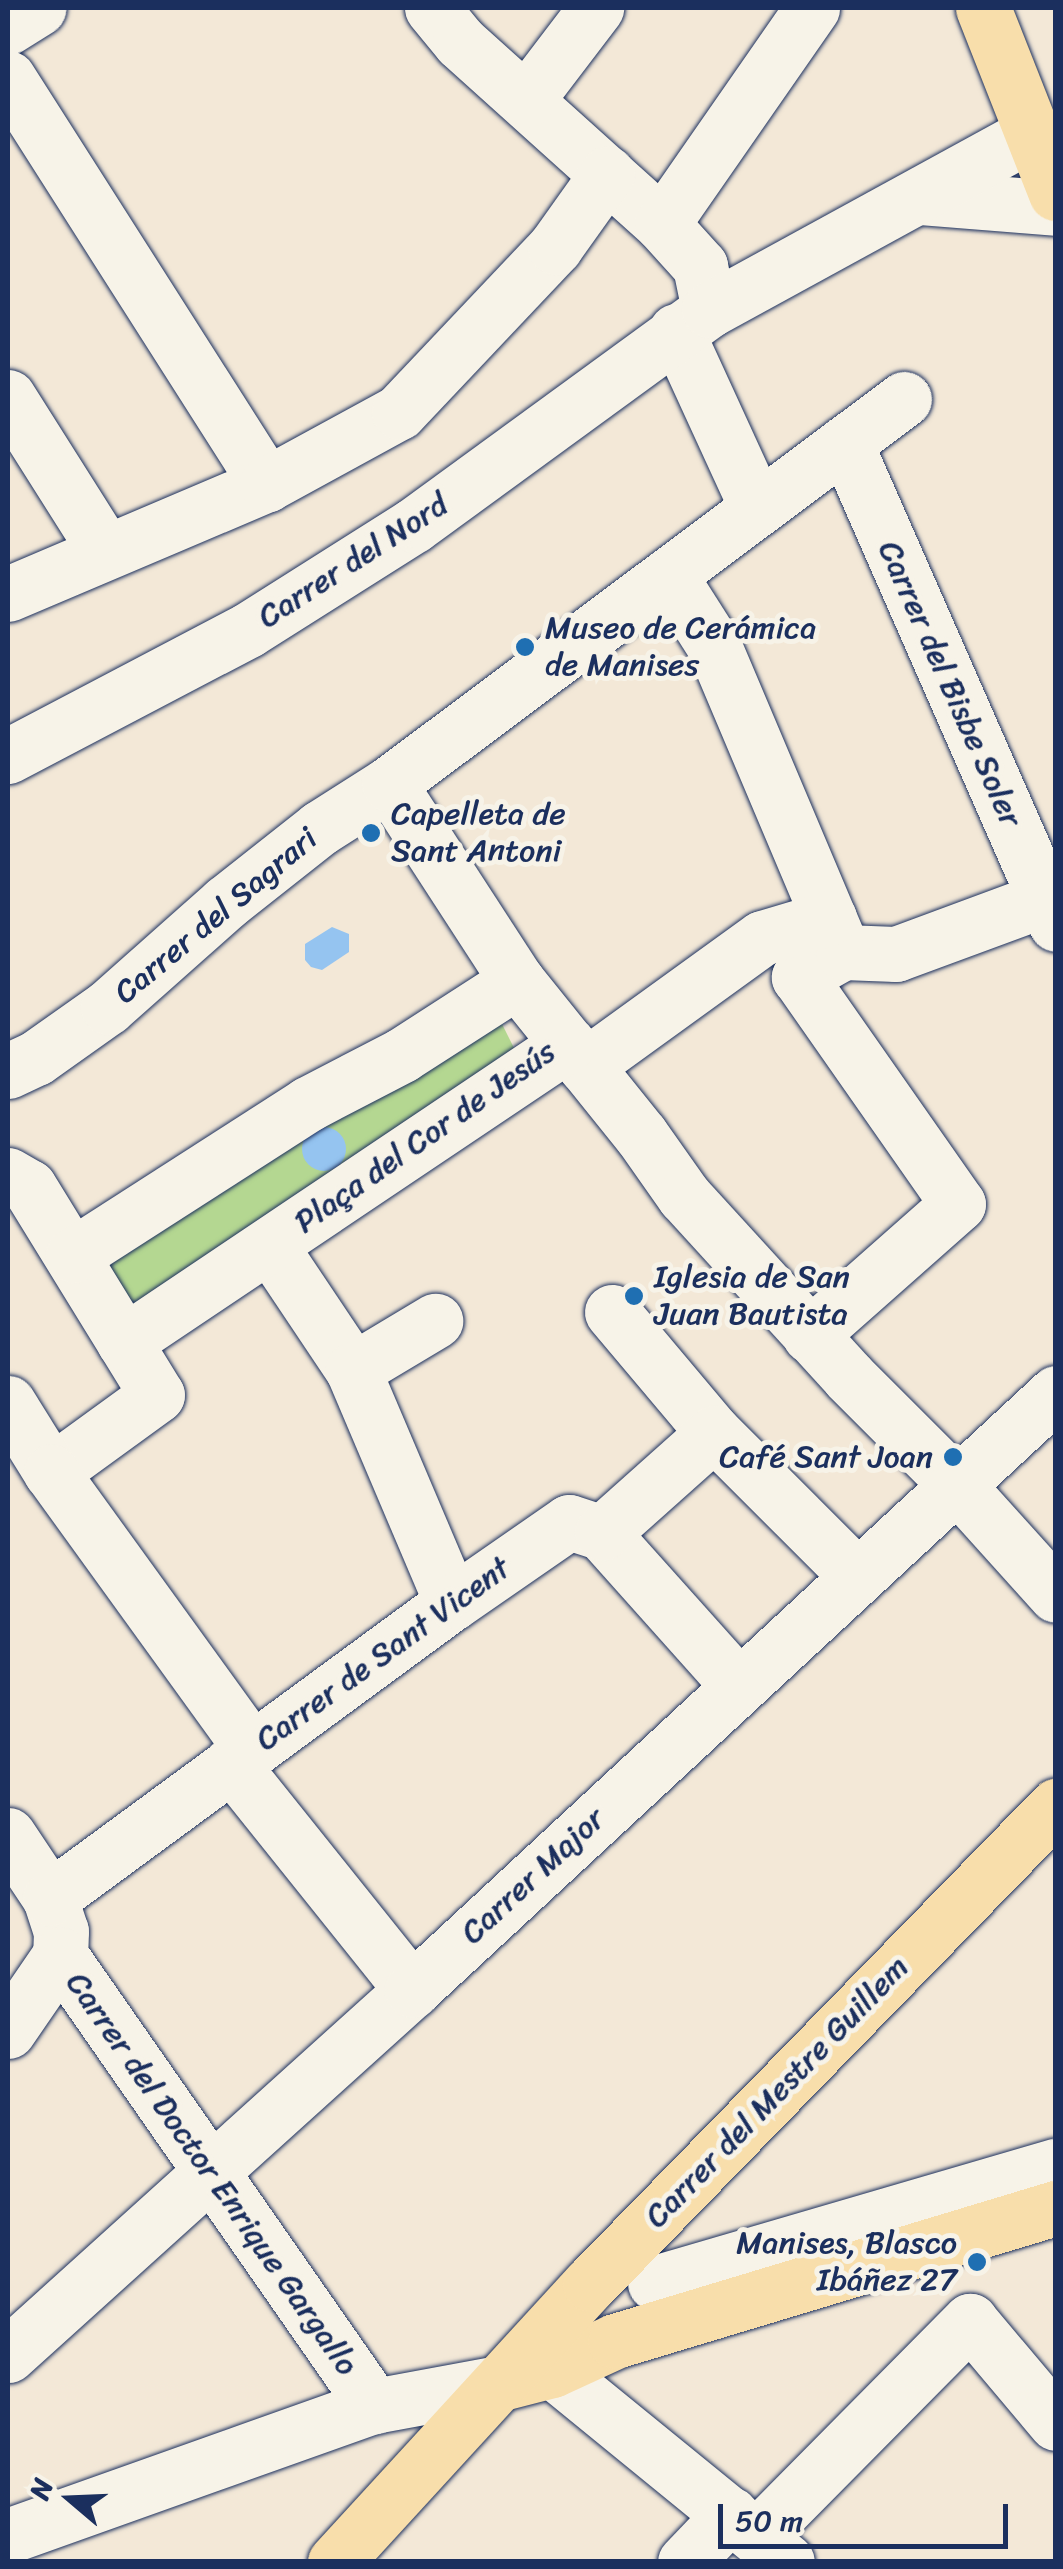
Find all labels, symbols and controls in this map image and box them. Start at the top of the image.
street label: Carrer del Nord [251,485,455,637]
street label: Carrer del Bisbe Soler [869,534,1031,834]
place label: Museo de Cerámica de Manises [545,610,816,685]
marker: Museo de Cerámica de Manises [514,636,536,658]
place label: Capelleta de Sant Antoni [391,796,566,871]
street label: Carrer del Sagrari [106,820,326,1012]
marker: Capelleta de Sant Antoni [360,822,382,844]
street label: Plaça del Cor de Jesús [286,1031,564,1243]
place label: Iglesia de San Juan Bautista [654,1259,850,1334]
marker: Iglesia de San Juan Bautista [623,1285,645,1307]
place label: Café Sant Joan [718,1438,933,1476]
marker: Café Sant Joan [942,1446,964,1468]
street label: Carrer de Sant Vicent [247,1548,519,1760]
street label: Carrer Major [453,1800,613,1952]
street label: Carrer del Mestre Guillem [637,1948,917,2236]
street label: Carrer del Doctor Enrique Gargallo [58,1965,366,2383]
place label: Manises, Blasco Ibáñez 27 [736,2225,957,2300]
marker: Manises, Blasco Ibáñez 27 [966,2251,988,2273]
north arrow [20,2449,120,2549]
text: N [15,2472,67,2506]
scale bar [723,2484,1013,2546]
text: 50 m [735,2494,803,2548]

